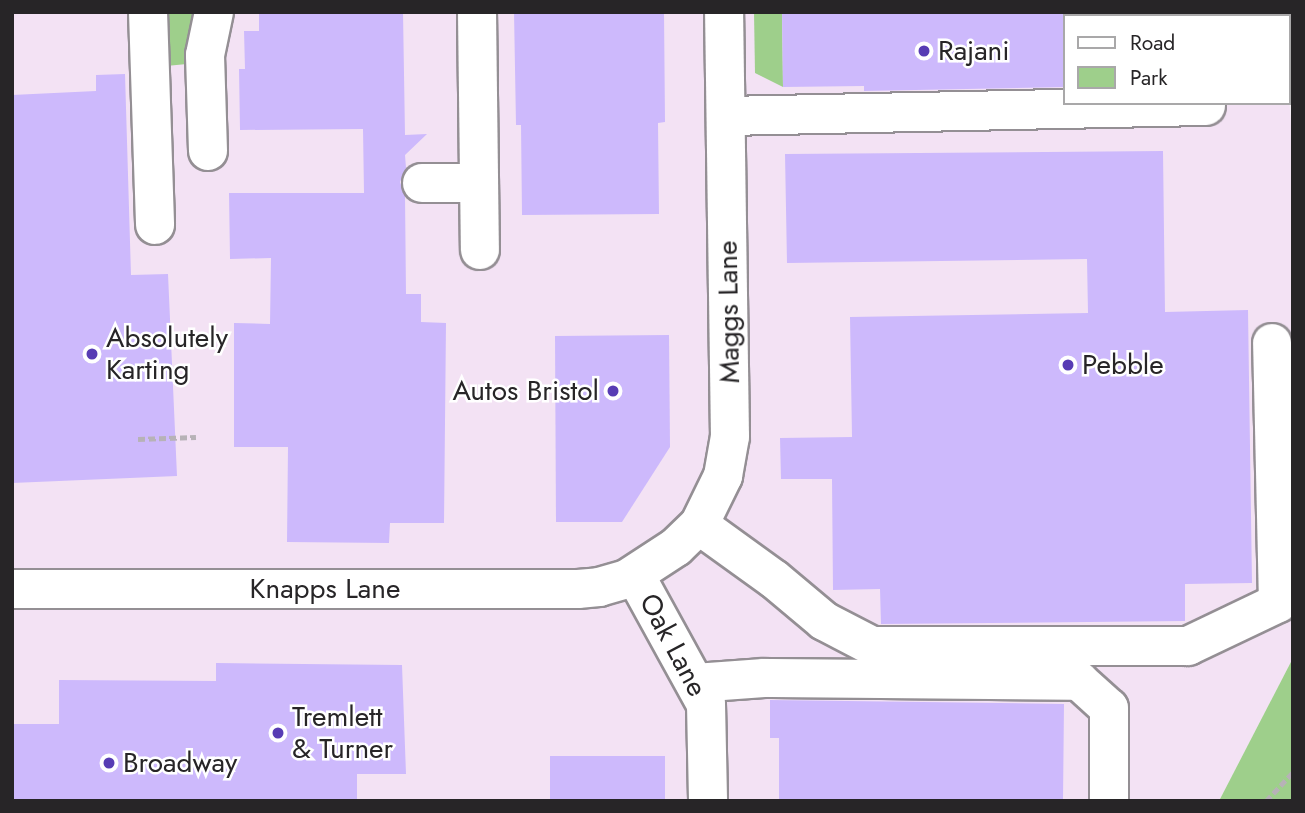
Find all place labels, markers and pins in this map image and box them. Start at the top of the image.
place label: Rajani [938,34,1010,68]
marker: Rajani [916,43,932,59]
place label: Absolutely Karting [106,321,228,387]
marker: Absolutely Karting [84,346,100,362]
place label: Pebble [1082,348,1164,382]
marker: Pebble [1060,357,1076,373]
place label: Autos Bristol [452,374,599,408]
marker: Autos Bristol [605,383,621,399]
place label: Tremlett & Turner [292,700,393,766]
marker: Tremlett & Turner [270,725,286,741]
place label: Broadway [123,746,237,780]
marker: Broadway [101,755,117,771]

